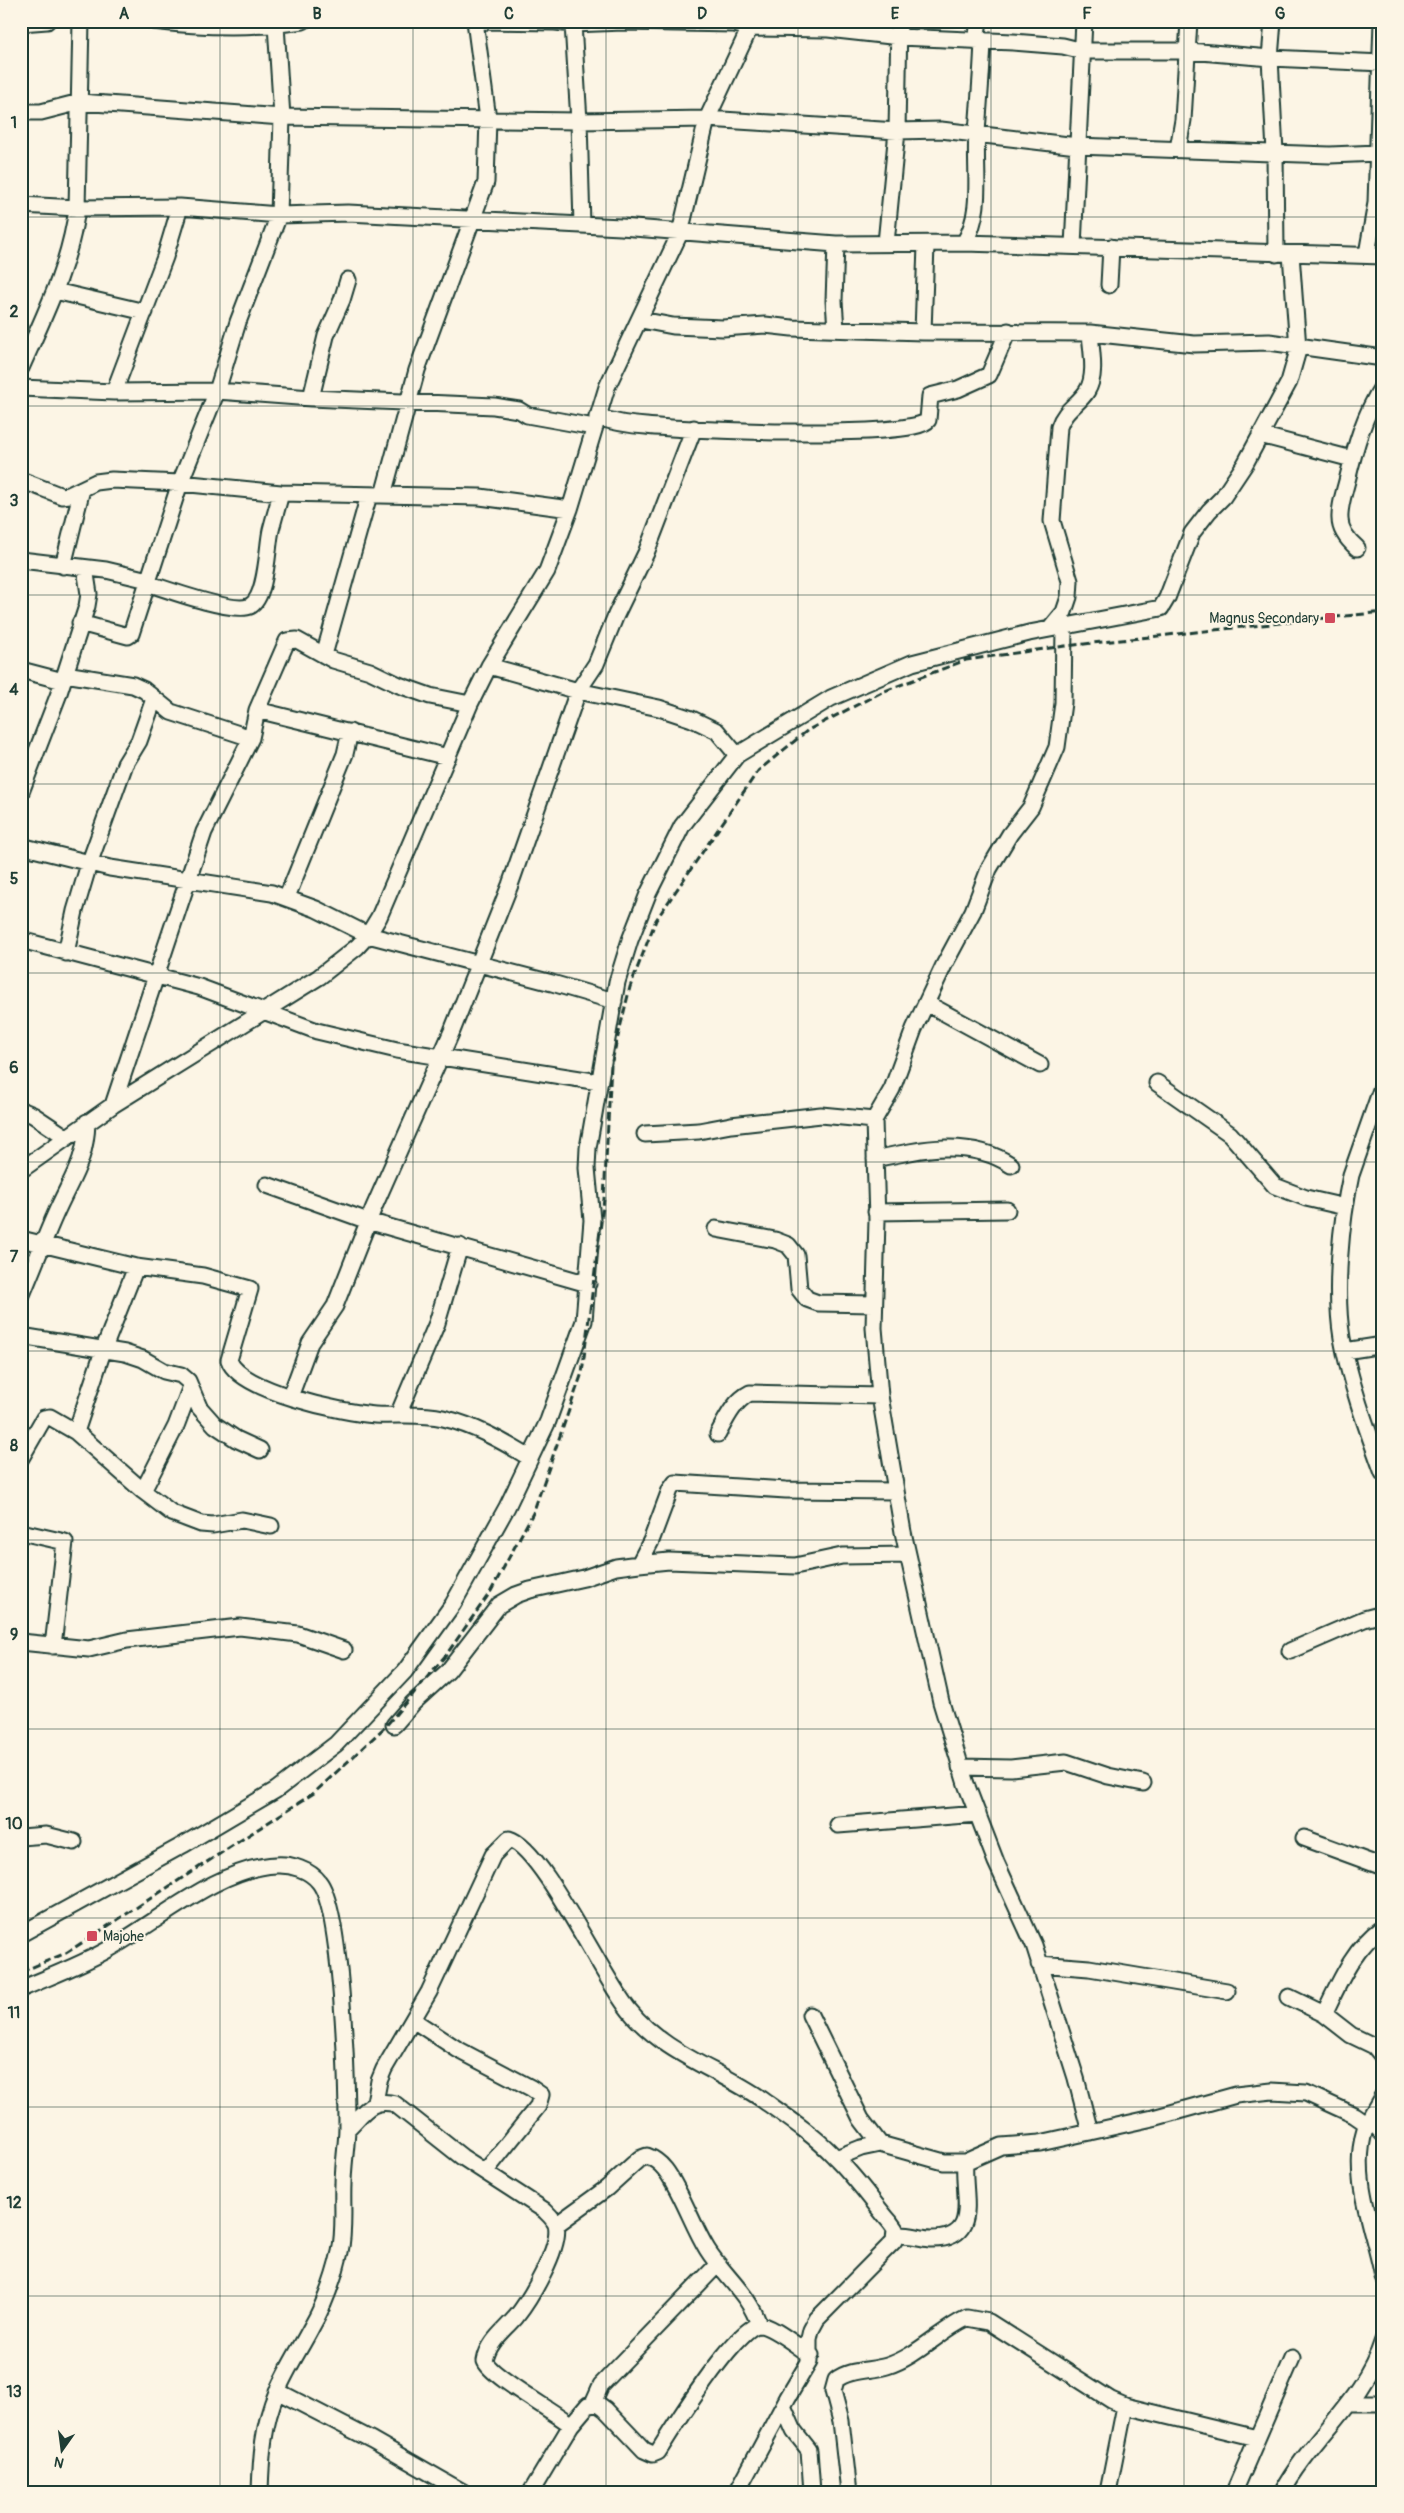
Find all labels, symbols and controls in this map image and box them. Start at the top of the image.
text: A [119,4,130,24]
text: B [312,4,322,24]
text: C [504,4,514,24]
text: D [697,4,707,24]
text: E [891,4,900,24]
text: F [1082,4,1092,24]
text: G [1275,4,1286,24]
text: 1 [11,113,17,133]
text: 2 [10,302,19,322]
text: 3 [10,491,19,511]
place label: Magnus Secondary [1209,610,1319,627]
marker: Magnus Secondary [1323,611,1337,625]
text: 4 [9,680,19,700]
text: 5 [10,869,19,889]
text: 6 [9,1058,19,1078]
text: 7 [10,1247,19,1267]
text: 8 [10,1436,18,1456]
text: 9 [10,1625,18,1645]
text: 10 [5,1814,23,1834]
place label: Majohe [103,1928,144,1945]
marker: Majohe [85,1929,99,1943]
text: 11 [8,2003,20,2023]
text: 12 [6,2193,22,2213]
text: 13 [6,2382,22,2402]
north arrow [38,2426,88,2476]
text: N [52,2453,66,2472]

